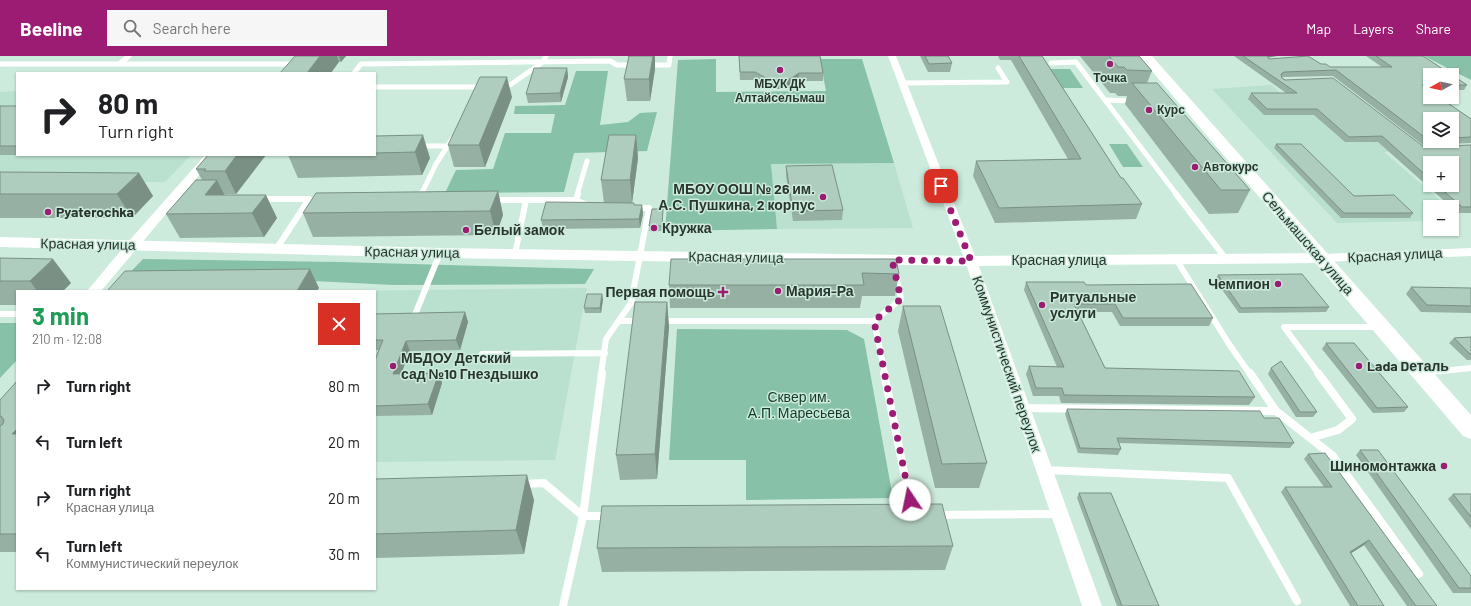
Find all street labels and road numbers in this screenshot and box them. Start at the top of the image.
street label: Сельмашская улица [1259,187,1358,298]
street label: Красная улица [40,234,136,253]
street label: Красная улица [364,242,460,261]
street label: Красная улица [1347,244,1443,265]
street label: Красная улица [688,247,784,266]
street label: Красная улица [1011,251,1107,268]
street label: Коммунистический переулок [969,273,1046,455]

